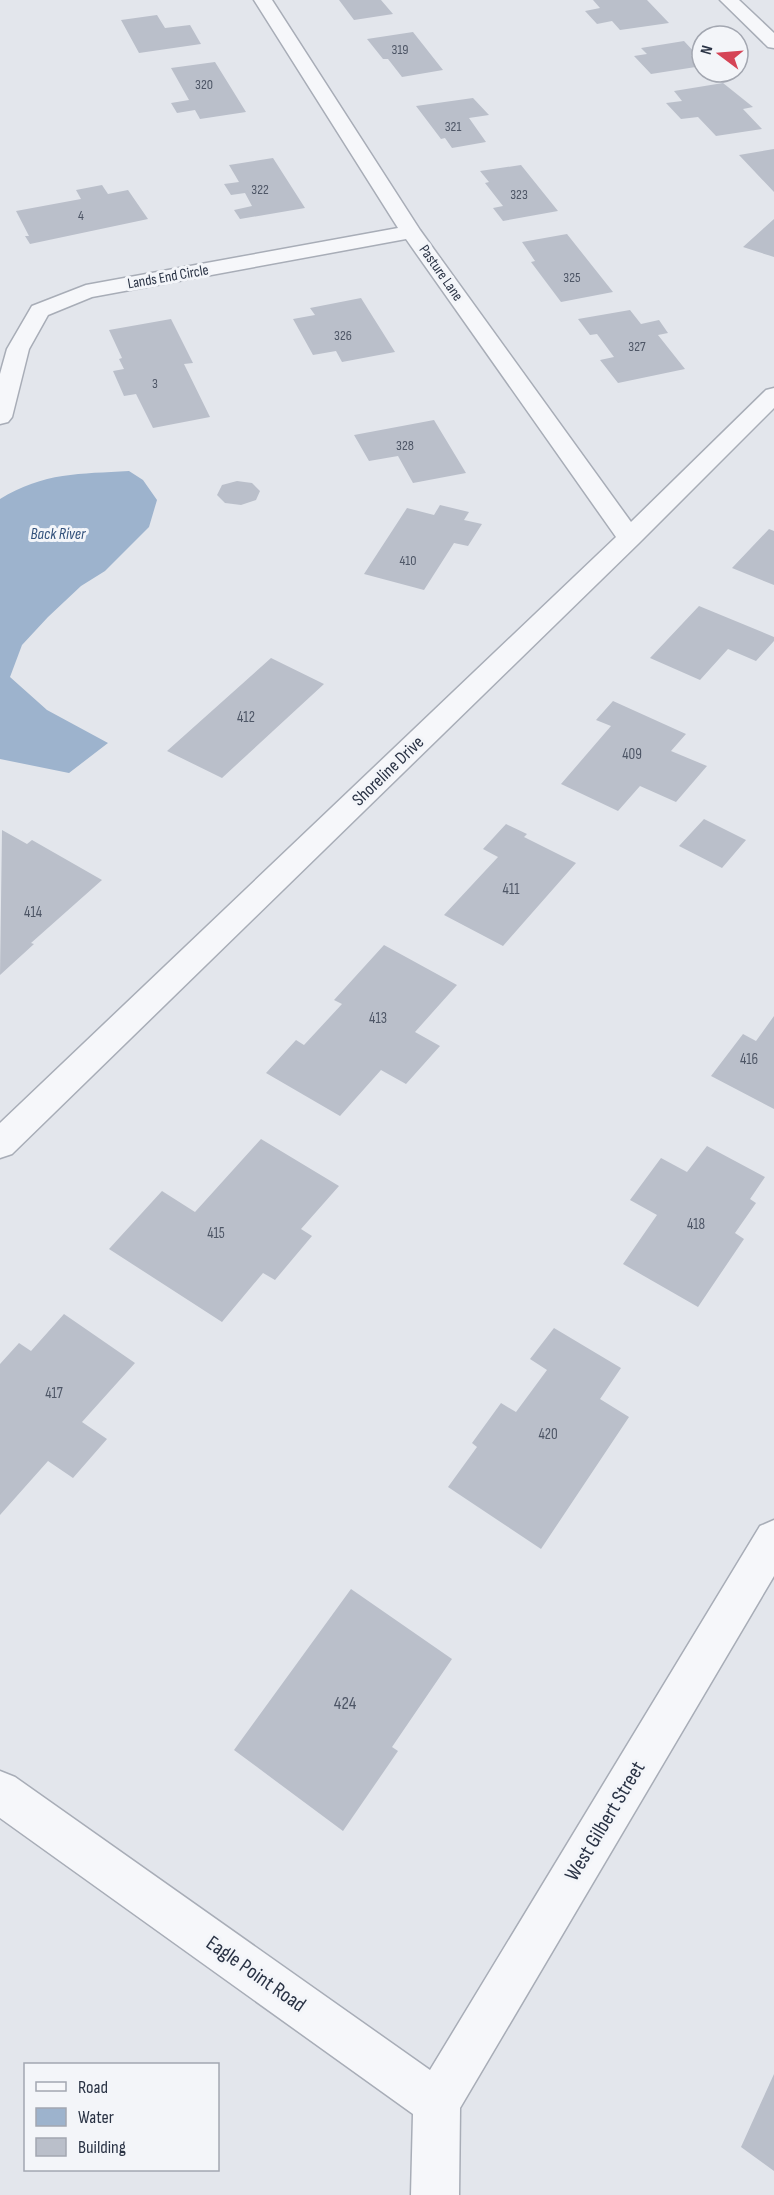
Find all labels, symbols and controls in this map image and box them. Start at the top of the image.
north arrow [690,24,750,84]
house number: 319 [392,41,408,58]
text: N [697,44,717,57]
house number: 320 [195,76,213,93]
house number: 321 [445,118,461,135]
house number: 322 [251,181,269,198]
house number: 323 [510,186,528,203]
house number: 4 [78,207,84,224]
street label: Pasture Lane [415,241,467,305]
street label: Lands End Circle [126,261,210,293]
house number: 325 [563,269,581,286]
house number: 326 [334,327,352,344]
house number: 327 [628,338,646,355]
house number: 3 [152,375,158,392]
house number: 328 [396,437,414,454]
water label: Back River [31,525,86,544]
house number: 410 [399,552,417,569]
house number: 412 [237,708,255,727]
street label: Shoreline Drive [348,732,428,810]
house number: 409 [622,745,642,764]
house number: 411 [503,880,520,899]
house number: 414 [24,903,42,922]
house number: 413 [369,1009,387,1028]
house number: 416 [740,1050,758,1069]
house number: 418 [687,1215,705,1234]
house number: 415 [207,1224,225,1243]
house number: 417 [45,1384,63,1403]
house number: 420 [538,1425,558,1444]
house number: 424 [334,1693,357,1714]
street label: West Gilbert Street [560,1757,650,1885]
street label: Eagle Point Road [201,1931,311,2017]
legend [24,2063,219,2171]
text: Road [78,2077,108,2098]
text: Water [78,2107,114,2128]
text: Building [78,2137,126,2158]

